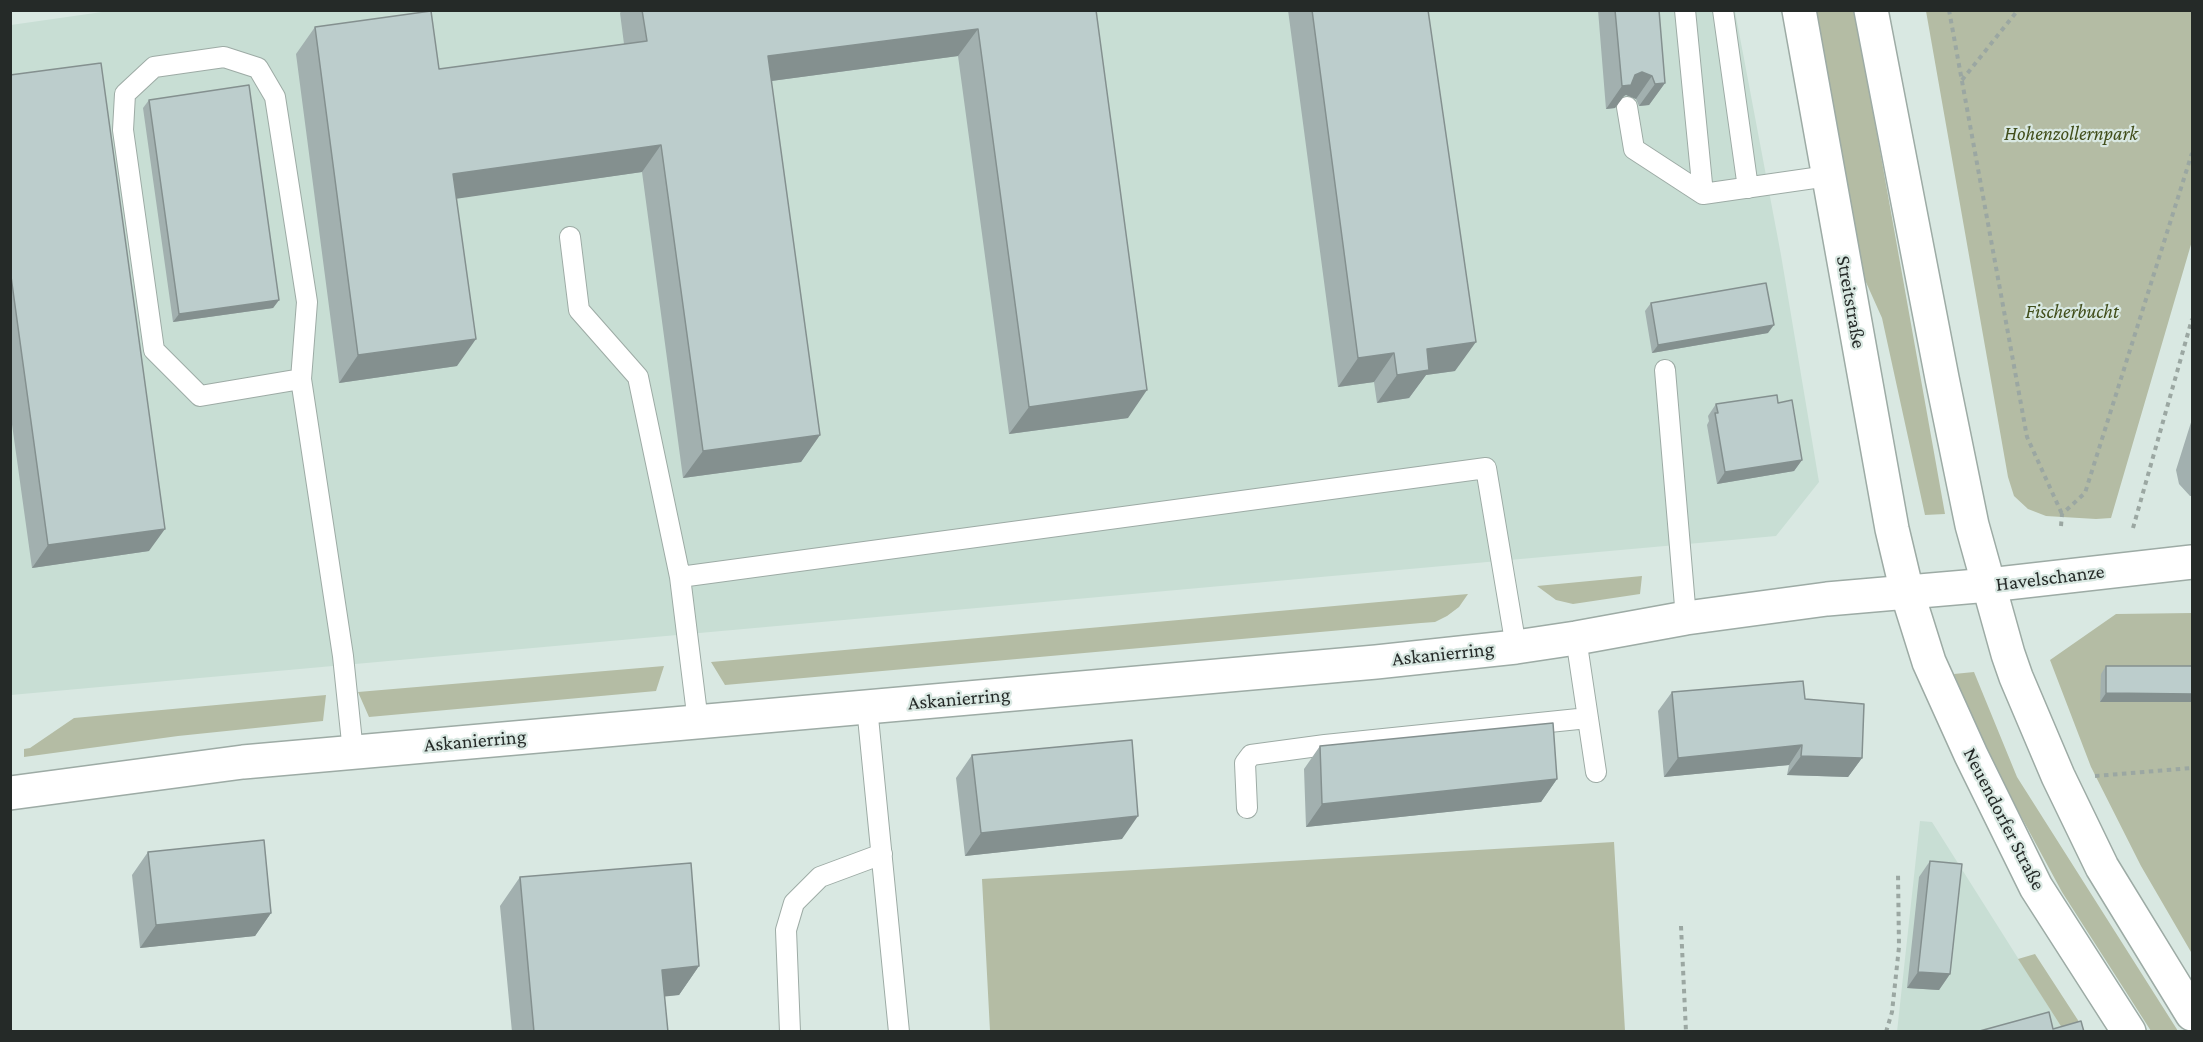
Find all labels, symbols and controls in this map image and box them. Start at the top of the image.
park label: Hohenzollernpark [2004,122,2138,146]
street label: Streitstraße [1831,254,1871,350]
park label: Fischerbucht [2025,300,2119,324]
street label: Havelschanze [1994,559,2106,597]
street label: Askanierring [1391,637,1495,671]
street label: Askanierring [907,683,1011,715]
street label: Askanierring [423,725,527,757]
street label: Neuendorfer Straße [1958,744,2050,894]

